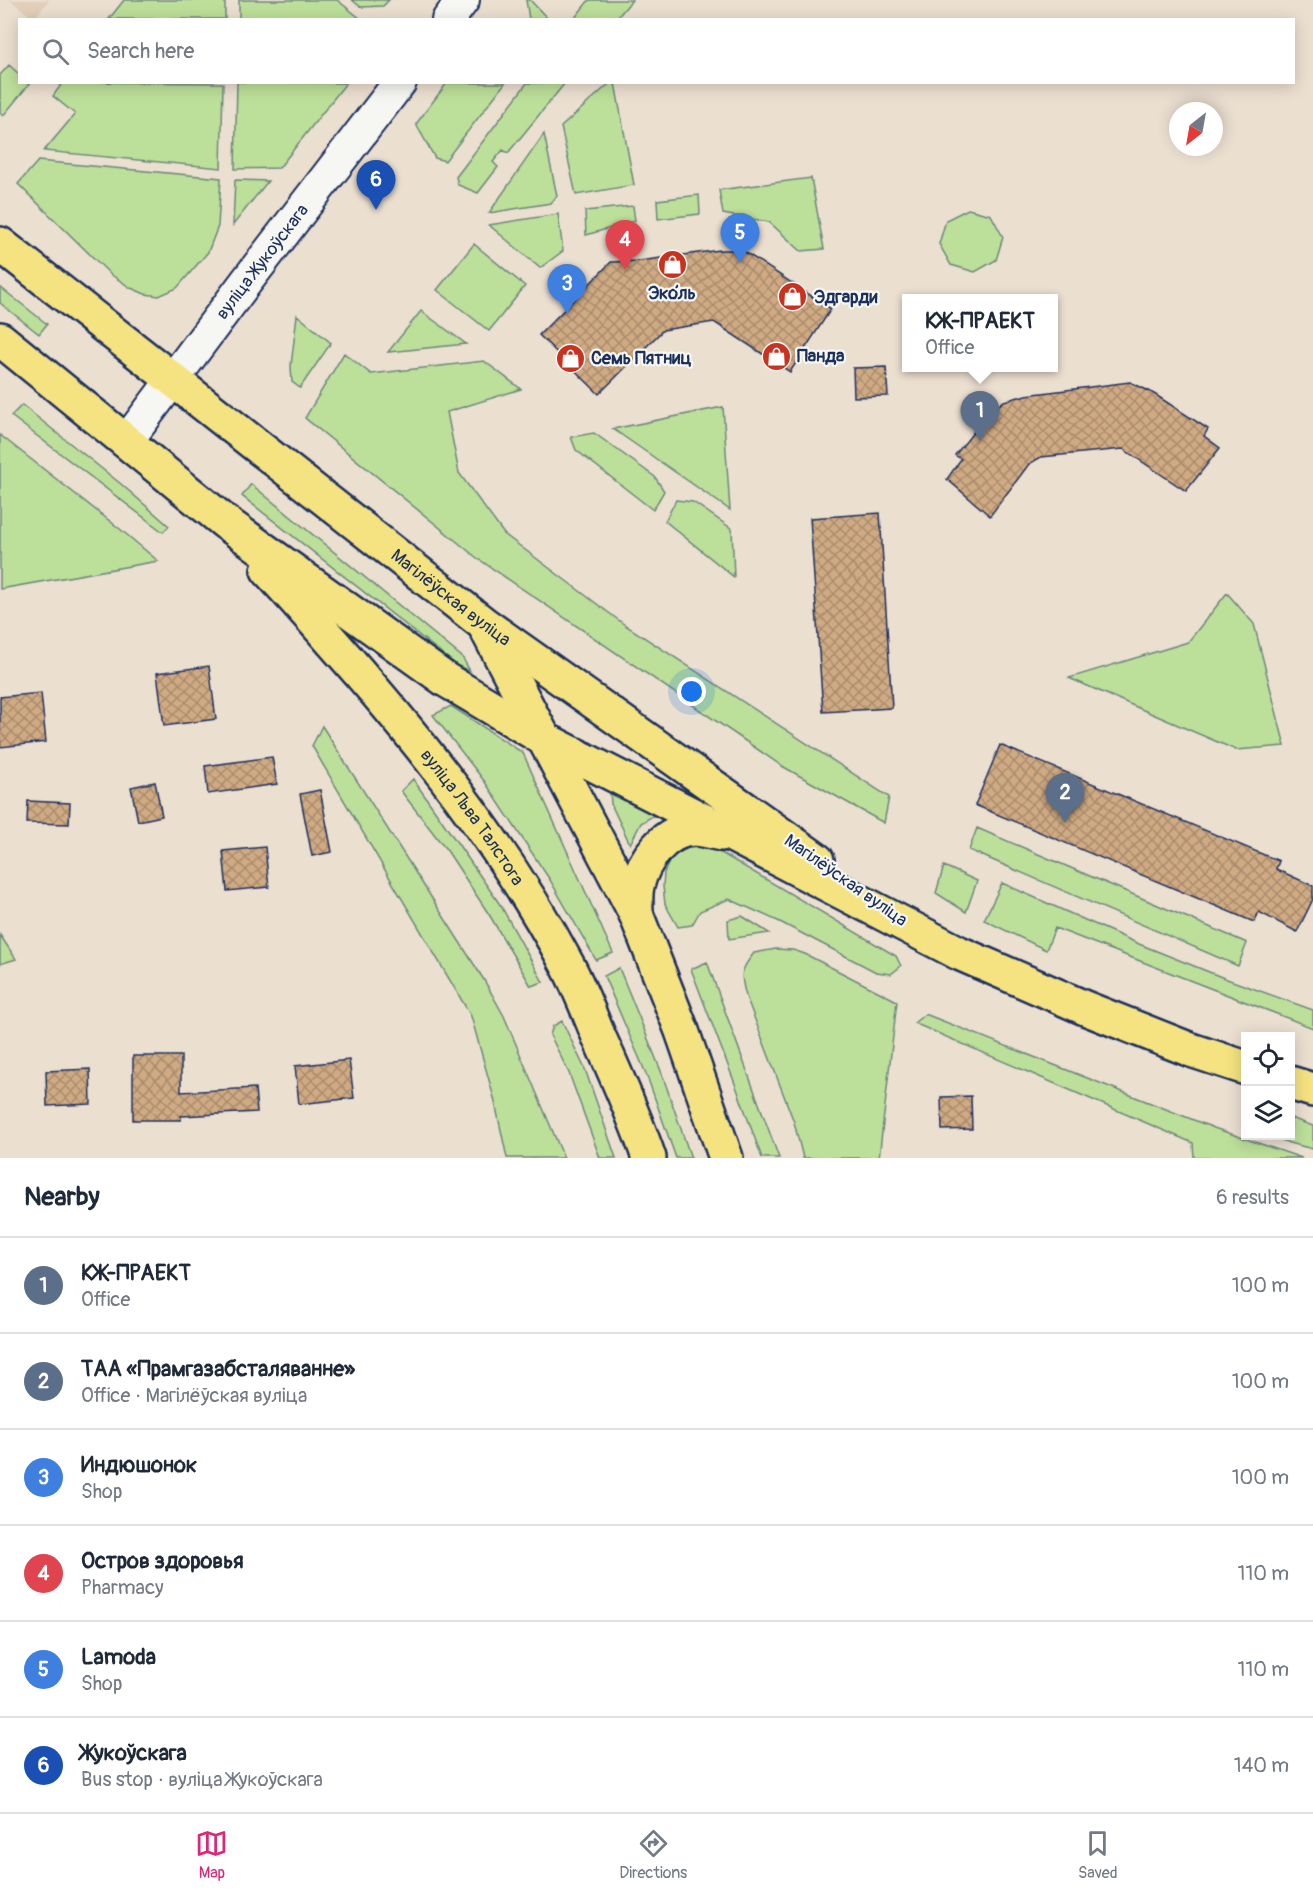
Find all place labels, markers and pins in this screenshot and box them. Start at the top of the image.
pin: 6 [356,160,395,210]
pin: 5 [720,214,760,263]
pin: 4 [606,220,644,270]
shop icon: Эко́ль [656,248,688,280]
pin: 3 [548,264,586,314]
shop icon: Эдгарди [777,281,809,313]
place label: Эко́ль [648,282,696,305]
place label: Эдгарди [814,286,877,309]
shop icon: Панда [760,340,792,372]
shop icon: Семь Пятниц [554,342,586,374]
place label: Панда [797,345,845,368]
place label: Семь Пятниц [591,347,692,370]
pin: 1 [960,392,1000,441]
pin: 2 [1046,774,1084,823]

